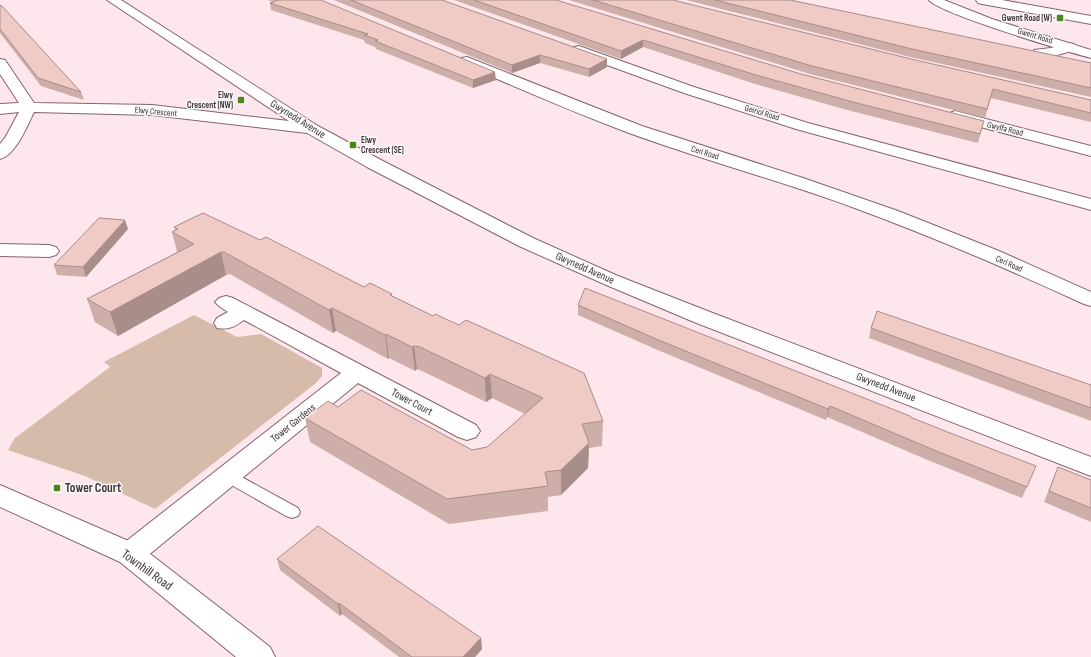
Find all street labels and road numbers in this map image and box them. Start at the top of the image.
street label: Gwent Road [1016,25,1054,47]
street label: Gwynedd Avenue [268,97,328,141]
street label: Geiriol Road [743,102,781,124]
street label: Elwy Crescent [134,105,178,119]
street label: Gwylfa Road [986,119,1025,139]
street label: Ceri Road [690,144,721,163]
street label: Gwynedd Avenue [554,249,616,287]
street label: Ceri Road [994,253,1025,275]
street label: Gwynedd Avenue [854,370,918,404]
street label: Tower Court [389,386,435,419]
street label: Tower Gardens [268,401,318,445]
street label: Townhill Road [118,546,176,594]

